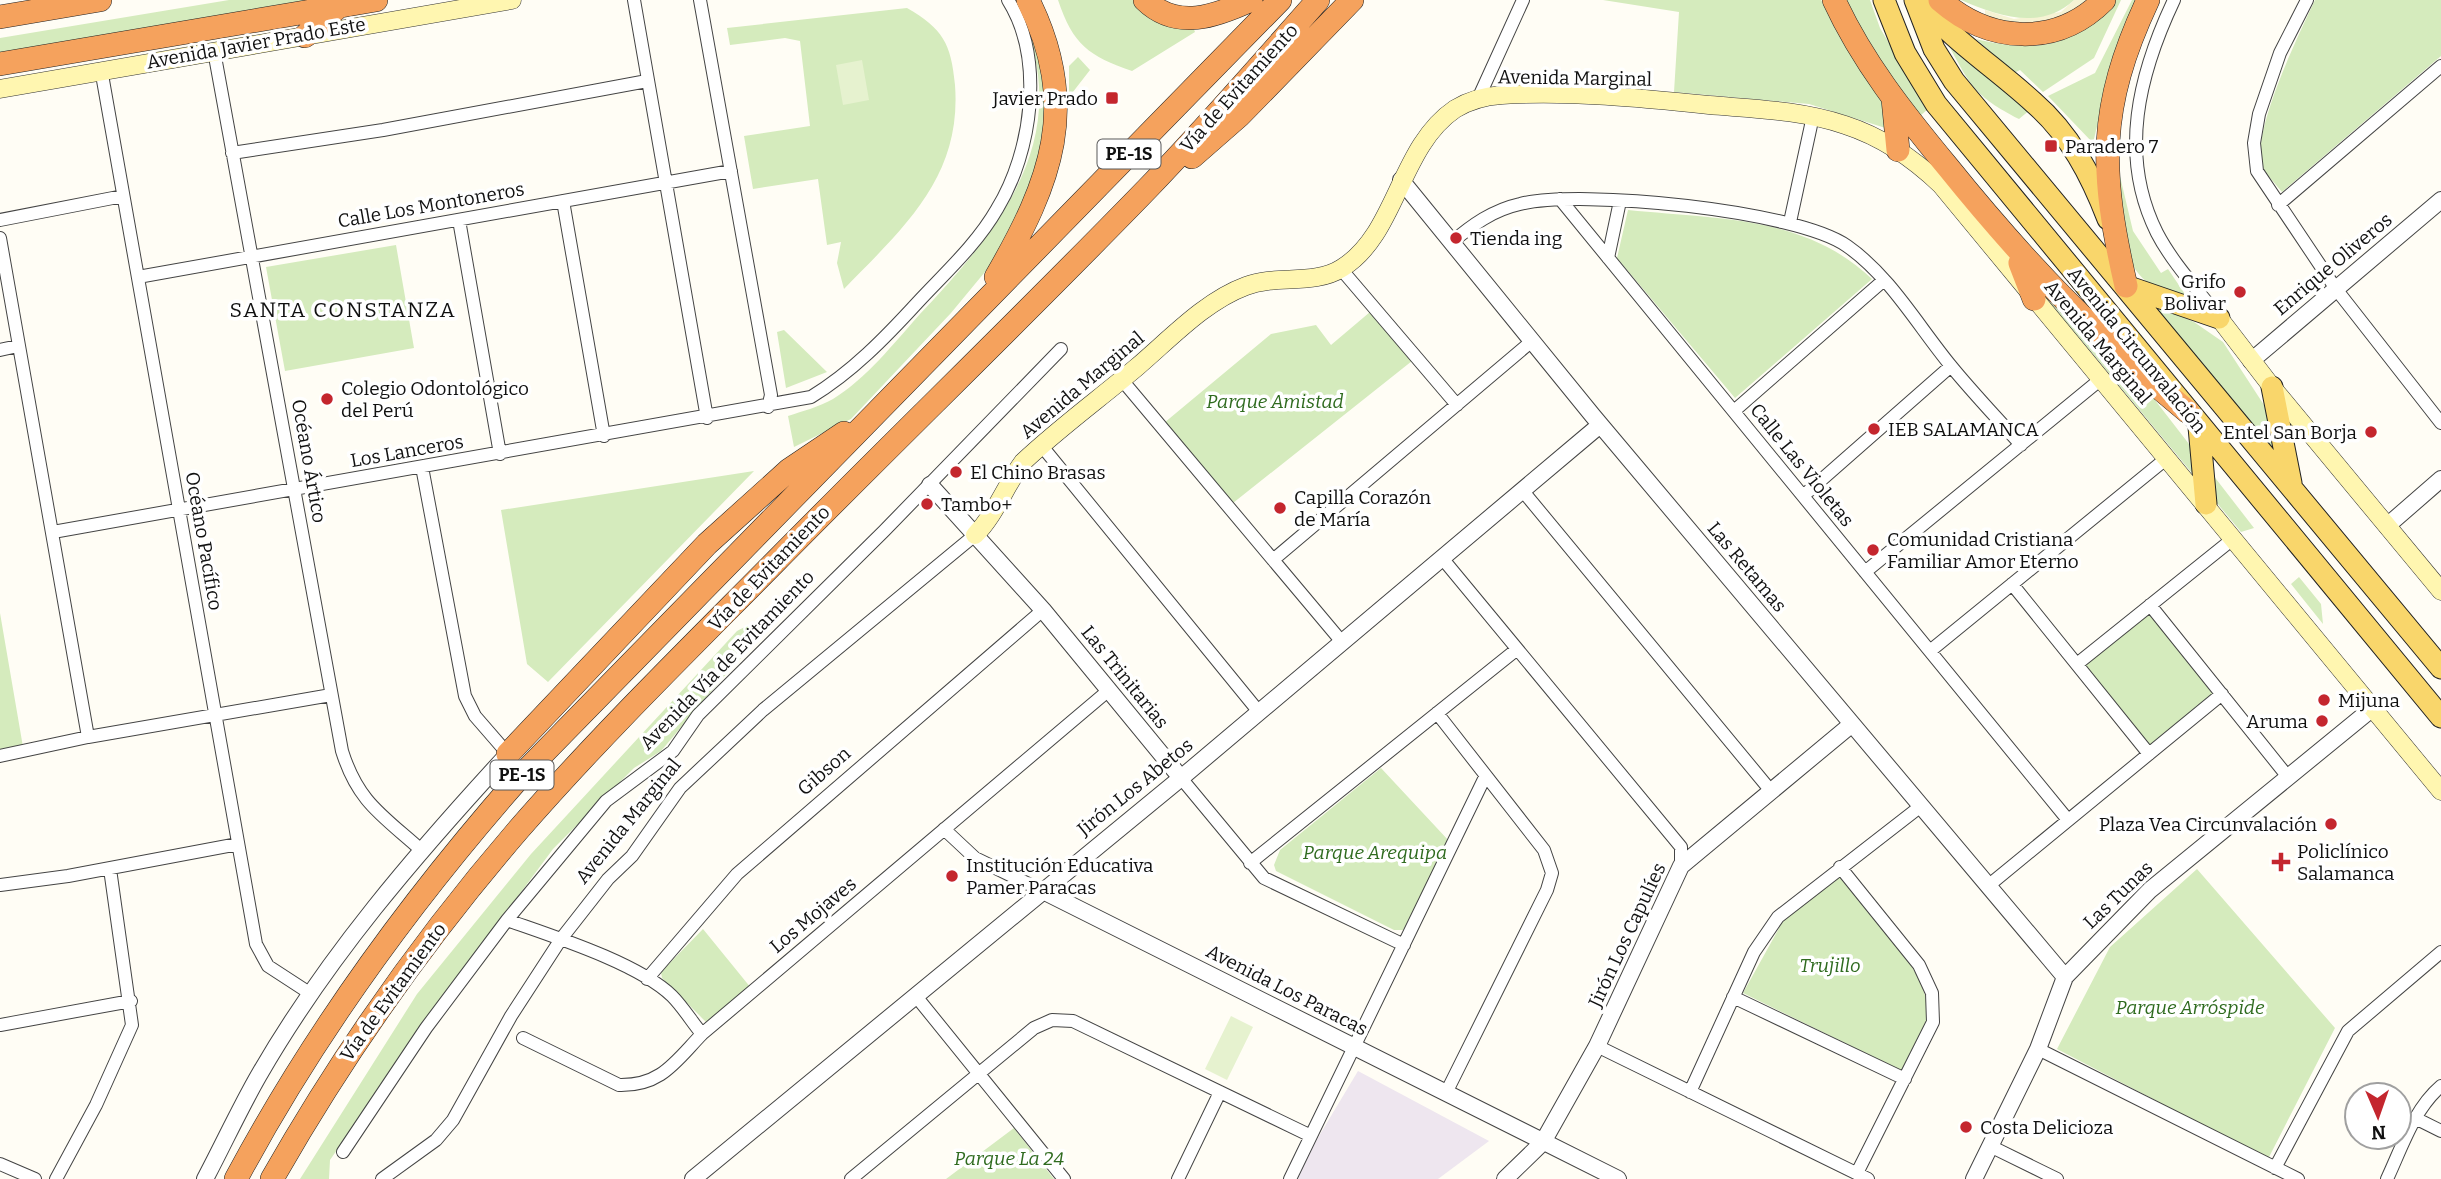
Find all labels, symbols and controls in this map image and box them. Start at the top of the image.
street label: Avenida Javier Prado Este [145,12,367,74]
street label: Vía de Evitamiento [1175,19,1303,157]
street label: Avenida Marginal [1498,65,1652,91]
place label: Javier Prado [992,87,1098,110]
marker: Javier Prado [1104,90,1120,106]
place label: Paradero 7 [2065,135,2159,158]
marker: Paradero 7 [2043,138,2059,154]
road number: PE-1S [1098,140,1160,168]
street label: Calle Los Montoneros [336,177,526,233]
street label: Enrique Oliveros [2269,208,2397,320]
place label: Tienda ing [1470,227,1563,250]
marker: Tienda ing [1448,230,1464,246]
street label: Avenida Circunvalación [2063,262,2211,438]
place label: Grifo Bolivar [2164,270,2227,315]
street label: Avenida Marginal [2040,275,2156,409]
marker: Grifo Bolivar [2232,284,2248,300]
district label: SANTA CONSTANZA [229,297,457,323]
street label: Avenida Marginal [1015,327,1149,443]
place label: Colegio Odontológico del Perú [341,377,529,422]
park label: Parque Amistad [1206,390,1344,413]
marker: Colegio Odontológico del Perú [319,391,335,407]
street label: Océano Ártico [287,397,331,525]
street label: Calle Las Violetas [1745,399,1859,531]
place label: IEB SALAMANCA [1888,418,2039,441]
marker: IEB SALAMANCA [1866,421,1882,437]
place label: Entel San Borja [2223,421,2358,444]
marker: Entel San Borja [2363,424,2379,440]
street label: Los Lanceros [349,430,465,472]
place label: El Chino Brasas [970,461,1106,484]
marker: El Chino Brasas [948,464,964,480]
street label: Océano Pacífico [181,470,228,612]
place label: Capilla Corazón de María [1294,486,1431,531]
place label: Tambo+ [941,493,1012,516]
marker: Tambo+ [919,496,935,512]
marker: Capilla Corazón de María [1272,500,1288,516]
street label: Vía de Evitamiento [703,501,835,635]
street label: Las Retamas [1703,517,1791,617]
place label: Comunidad Cristiana Familiar Amor Eterno [1887,528,2079,573]
marker: Comunidad Cristiana Familiar Amor Eterno [1865,542,1881,558]
street label: Avenida Vía de Evitamiento [635,565,819,755]
street label: Las Trinitarias [1076,621,1174,733]
place label: Mijuna [2338,689,2401,712]
marker: Mijuna [2316,692,2332,708]
place label: Aruma [2246,710,2309,733]
marker: Aruma [2314,713,2330,729]
street label: Jirón Los Abetos [1072,733,1197,841]
street label: Gibson [793,742,855,800]
street label: Avenida Marginal [570,754,686,888]
road number: PE-1S [490,760,554,790]
place label: Plaza Vea Circunvalación [2099,813,2317,836]
marker: Plaza Vea Circunvalación [2323,816,2339,832]
place label: Policlínico Salamanca [2297,840,2395,885]
park label: Parque Arequipa [1303,841,1447,864]
marker: Policlínico Salamanca [2271,852,2291,872]
place label: Institución Educativa Pamer Paracas [966,854,1154,899]
street label: Las Tunas [2079,856,2157,934]
street label: Jirón Los Capulíes [1583,859,1671,1012]
marker: Institución Educativa Pamer Paracas [944,868,960,884]
street label: Los Mojaves [765,872,861,958]
street label: Vía de Evitamiento [335,918,451,1066]
street label: Avenida Los Paracas [1203,939,1371,1041]
park label: Trujillo [1799,954,1861,977]
park label: Parque Arróspide [2115,996,2265,1019]
north arrow [2343,1081,2413,1151]
place label: Costa Delicioza [1980,1116,2114,1139]
marker: Costa Delicioza [1958,1119,1974,1135]
text: N [2371,1121,2386,1144]
park label: Parque La 24 [954,1147,1064,1170]

